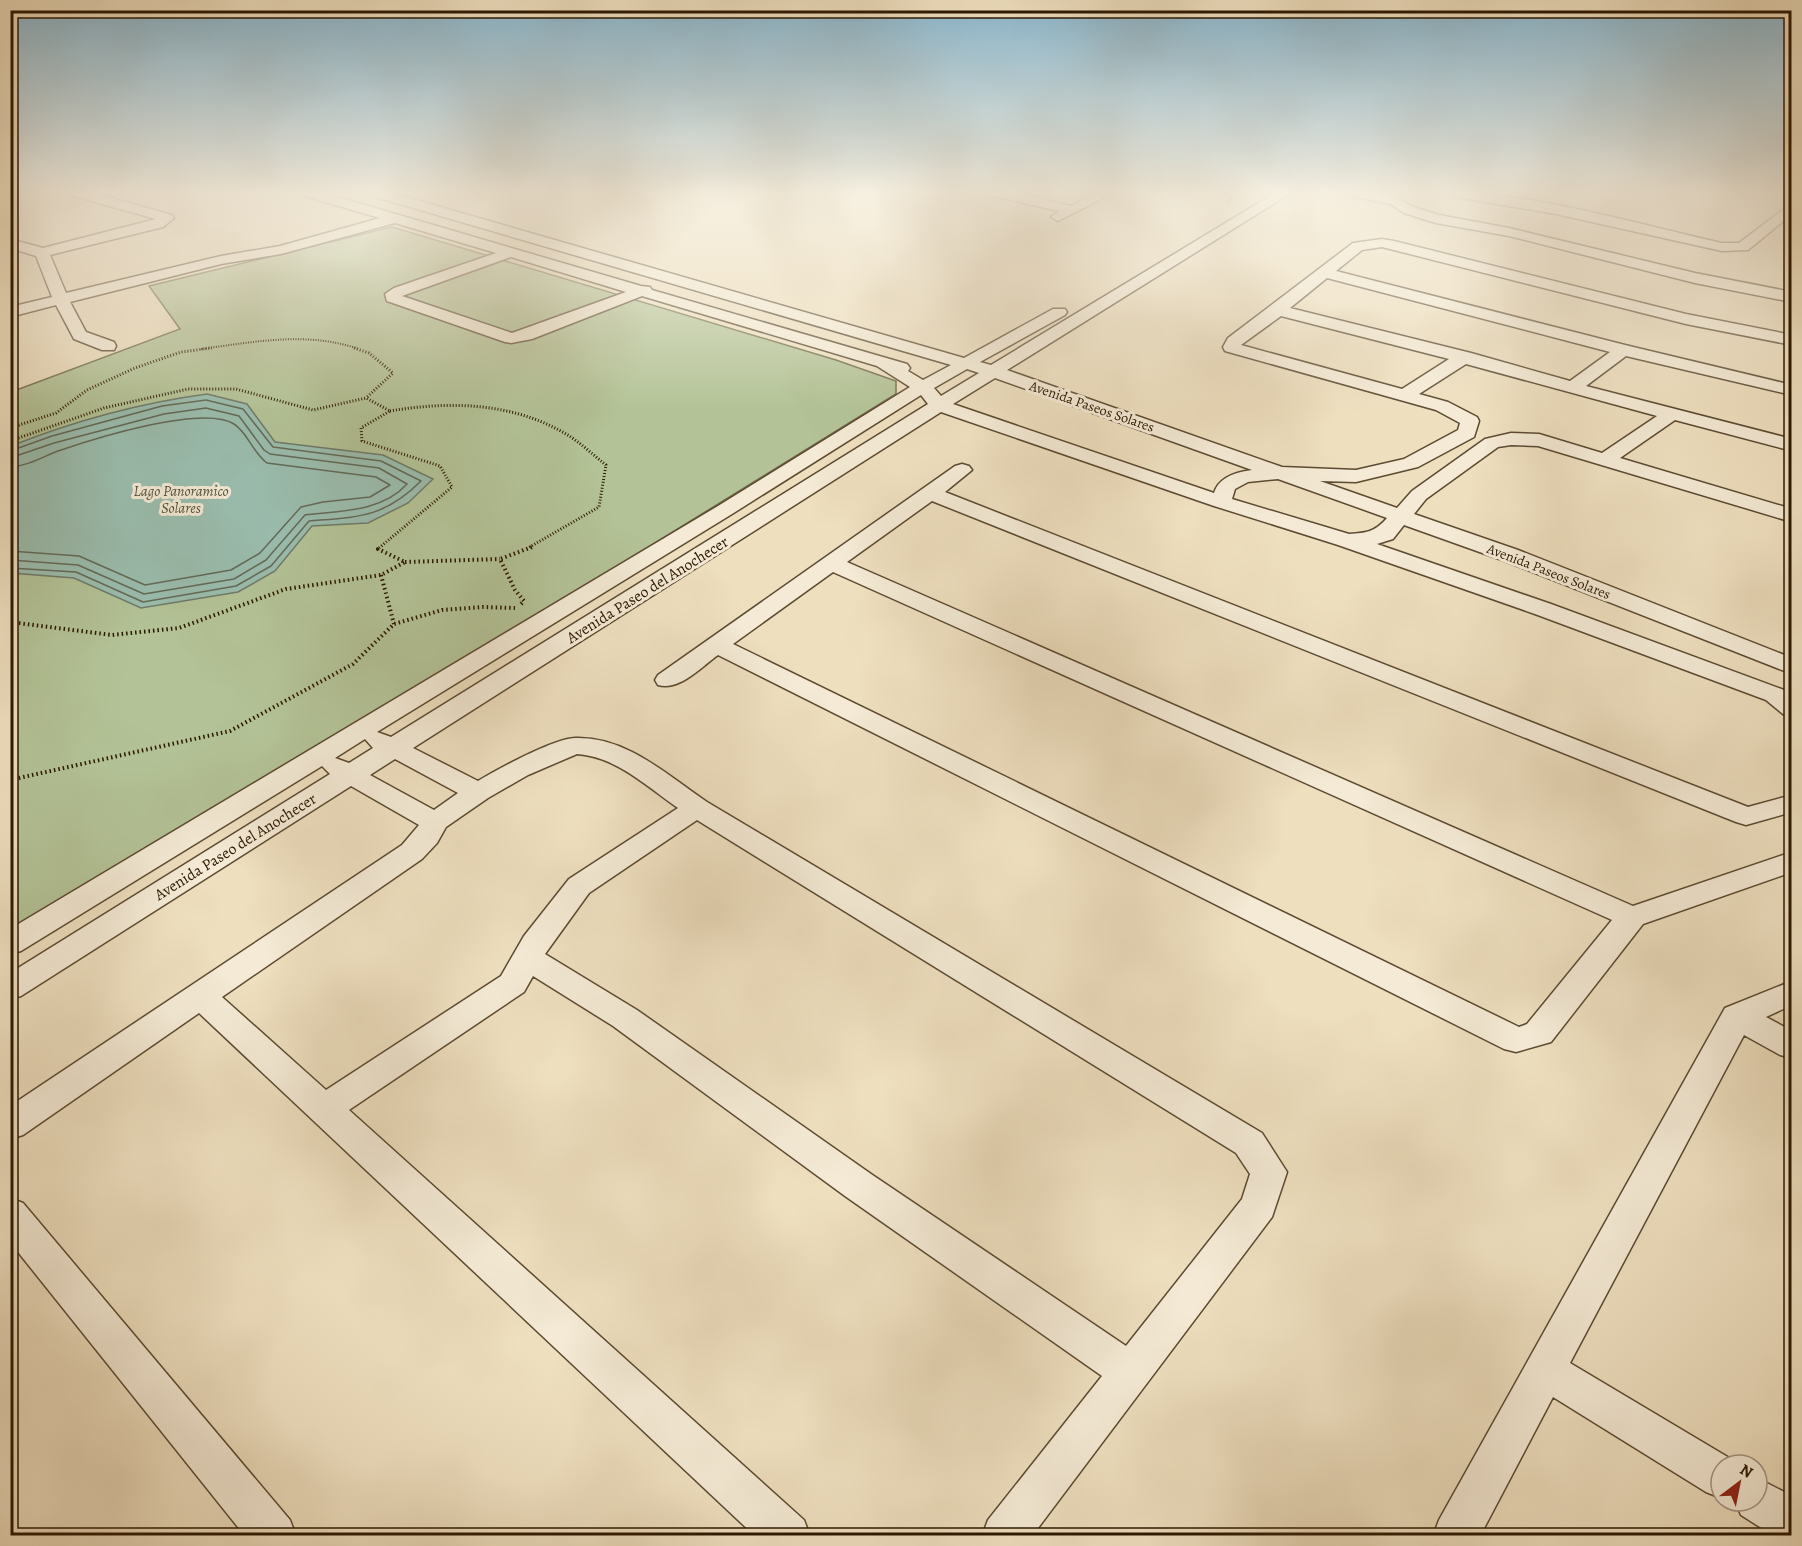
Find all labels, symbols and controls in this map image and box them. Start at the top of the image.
street label: Avenida Paseos Solares [1026,376,1157,437]
water label: Lago Panoramico Solares [133,481,229,518]
street label: Avenida Paseo del Anochecer [561,531,733,649]
street label: Avenida Paseos Solares [1483,539,1613,604]
street label: Avenida Paseo del Anochecer [149,788,321,906]
north arrow [1709,1453,1769,1513]
text: N [1736,1459,1757,1484]

